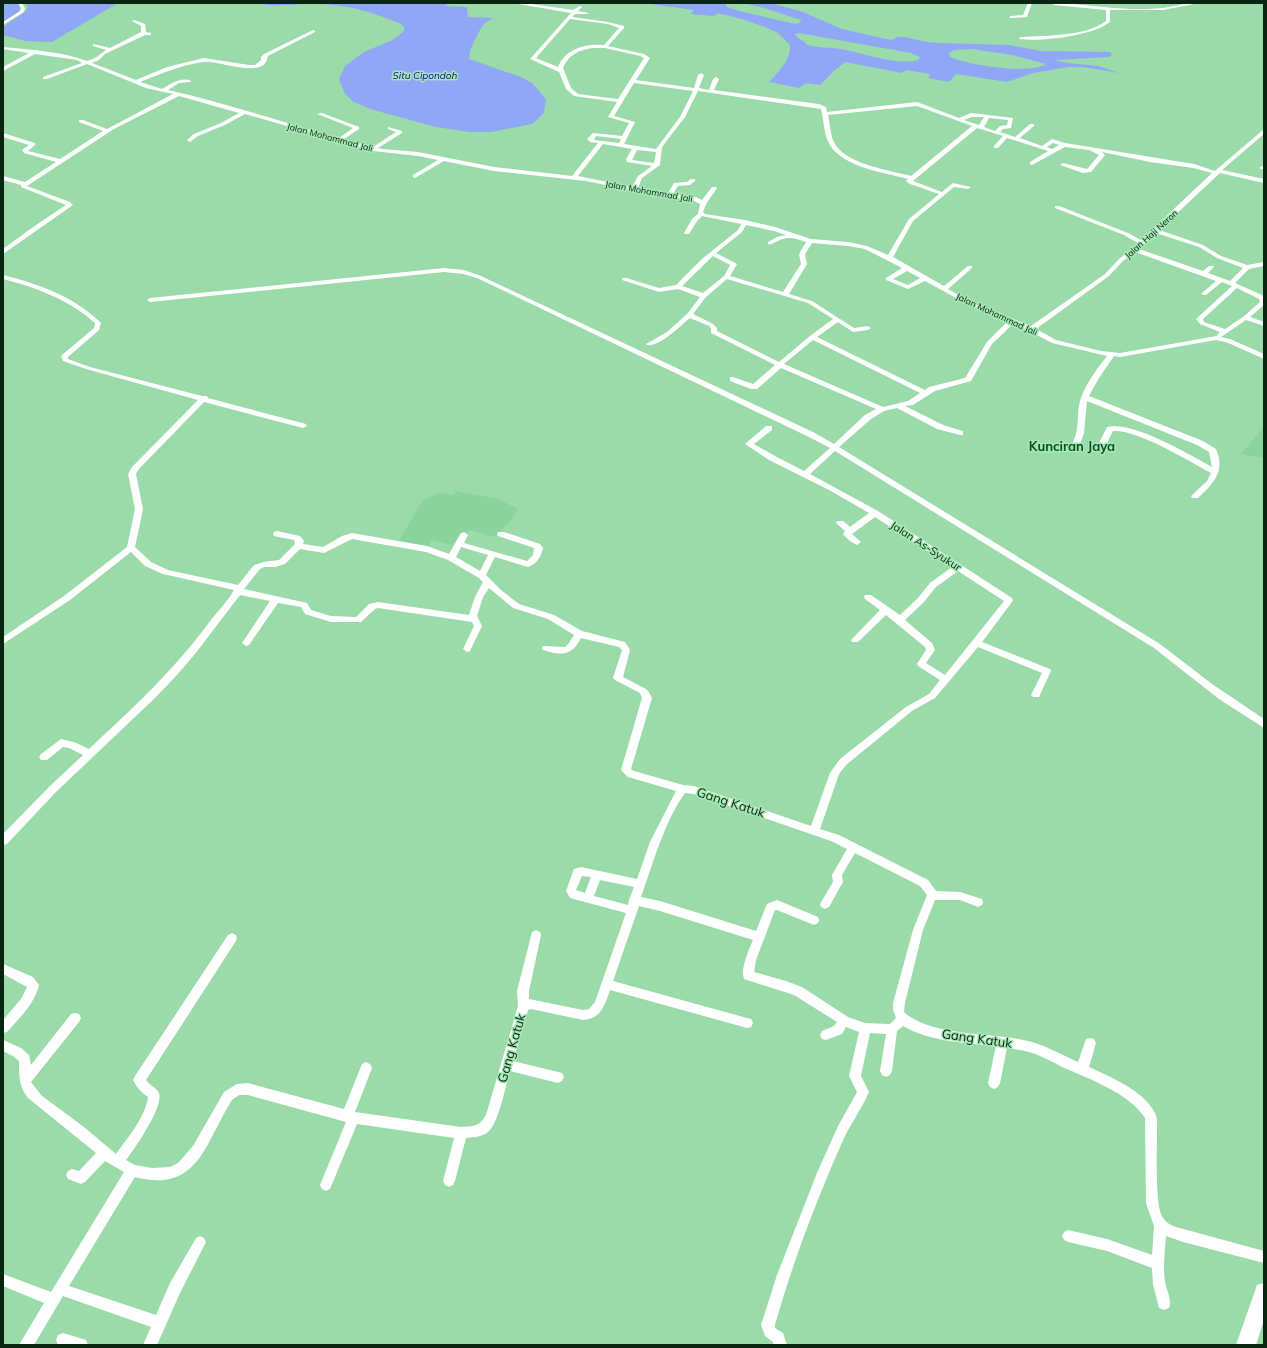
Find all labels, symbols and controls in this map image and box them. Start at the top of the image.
water label: Situ Cipondoh [393,69,458,82]
street label: Jalan Mohammad Jali [286,120,374,154]
street label: Jalan Mohammad Jali [604,178,694,204]
street label: Jalan Haji Neron [1122,207,1180,261]
street label: Jalan Mohammad Jali [954,290,1040,338]
district label: Kunciran Jaya [1029,438,1115,455]
street label: Jalan As-Syukur [888,518,964,574]
street label: Gang Katuk [695,783,767,821]
street label: Gang Katuk [494,1011,529,1084]
street label: Gang Katuk [941,1025,1014,1051]

